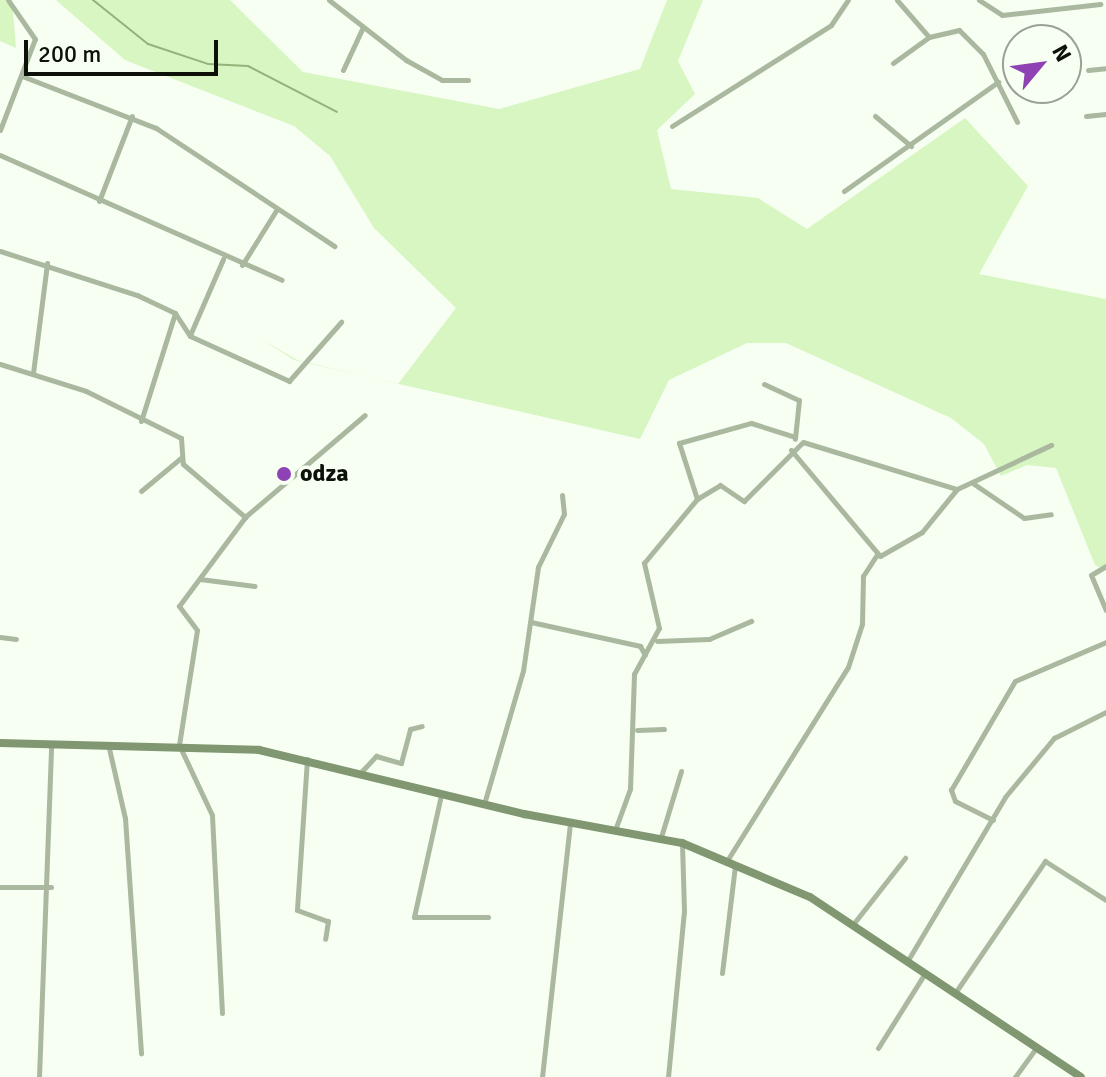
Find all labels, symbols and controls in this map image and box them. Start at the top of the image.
scale bar [28,24,222,74]
north arrow [1002,24,1082,104]
text: 200 m [38,39,101,69]
text: N [1046,40,1077,66]
place label: odza [300,460,349,488]
marker: odza [275,465,293,483]

